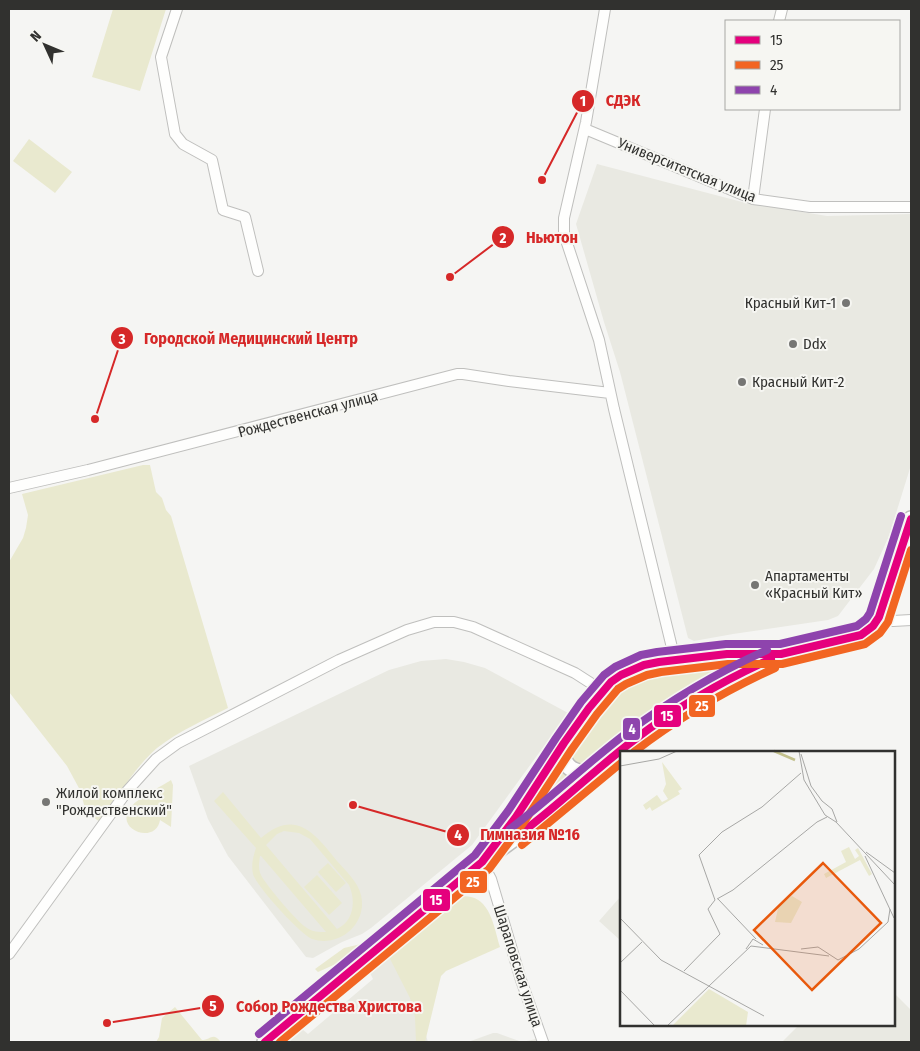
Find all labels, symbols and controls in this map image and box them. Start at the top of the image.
north arrow [20,20,70,70]
legend [725,20,900,110]
text: N [27,27,45,45]
text: 15 [770,31,783,49]
text: 25 [770,56,784,74]
text: 4 [770,81,777,99]
callout: СДЭК [570,85,650,116]
text: СДЭК [606,91,641,110]
text: 1 [580,92,586,110]
street label: Университетская улица [614,134,759,206]
callout: Ньютон [491,222,588,253]
text: Ньютон [526,228,578,247]
text: 2 [499,229,507,247]
place label: Красный Кит-1 [745,294,836,312]
marker: Красный Кит-1 [840,297,852,309]
callout: Городской Медицинский Центр [109,323,368,354]
text: Городской Медицинский Центр [144,329,358,348]
text: 3 [117,330,126,348]
place label: Ddx [803,335,827,353]
marker: Ddx [787,338,799,350]
place label: Красный Кит-2 [752,373,845,391]
marker: Красный Кит-2 [736,376,748,388]
street label: Рождественская улица [236,387,380,441]
place label: Апартаменты «Красный Кит» [765,567,862,602]
marker: Апартаменты «Красный Кит» [749,579,761,591]
line badge: 25 [688,694,716,718]
text: 25 [694,698,709,715]
line badge: 15 [653,704,682,728]
text: 15 [661,708,674,725]
line badge: 4 [622,717,641,741]
text: 4 [628,721,636,738]
inset map [620,751,895,1026]
place label: Жилой комплекс "Рождественский" [56,784,172,819]
marker: Жилой комплекс "Рождественский" [40,796,52,808]
callout: Гимназия №16 [445,819,590,850]
text: Гимназия №16 [480,825,580,844]
text: 4 [454,826,462,844]
line badge: 25 [459,870,488,894]
text: 25 [465,874,480,891]
line badge: 15 [422,888,451,912]
text: 15 [430,892,443,909]
street label: Шараповская улица [490,903,546,1029]
callout: Собор Рождества Христова [201,991,432,1022]
text: 5 [209,997,217,1015]
text: Собор Рождества Христова [236,997,422,1016]

